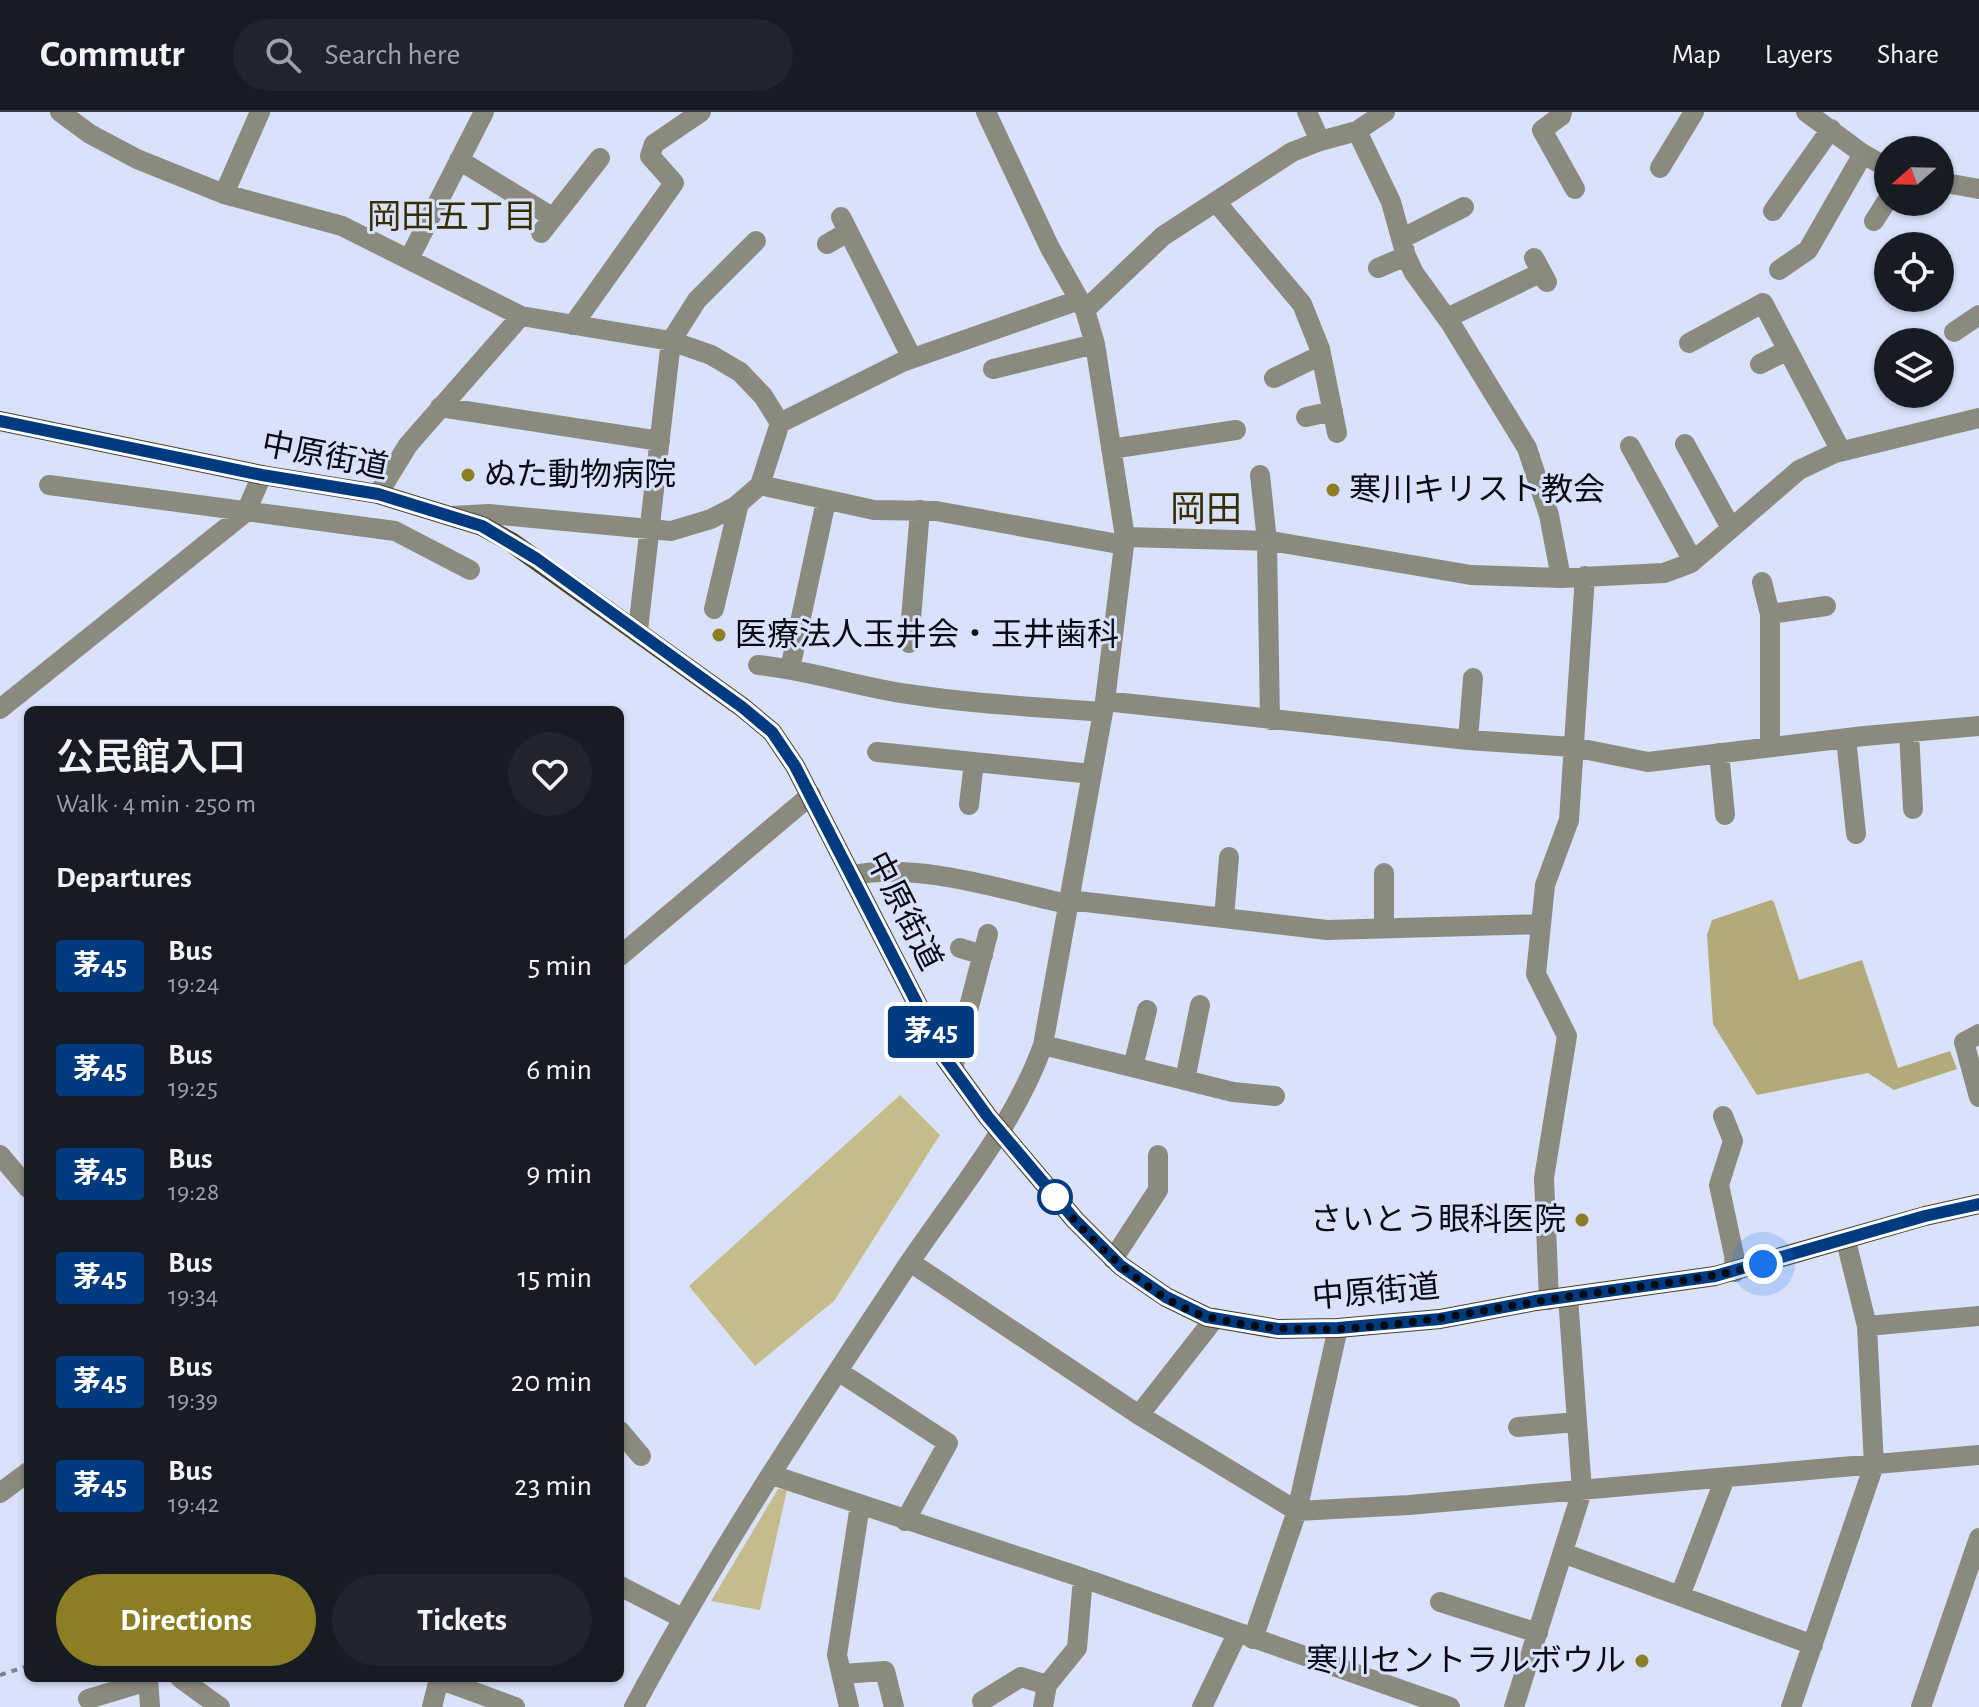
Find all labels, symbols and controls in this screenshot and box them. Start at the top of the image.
search box [233,19,793,91]
icon: search [261,33,305,77]
text: Commutr [40,36,185,74]
text: Search here [325,40,460,70]
text: Map [1672,41,1721,69]
text: Layers [1765,41,1833,69]
text: Share [1877,41,1939,69]
north arrow [1874,136,1954,216]
map controls [1874,136,1954,408]
district label: 岡田五丁目 [367,201,537,235]
button: locate [1874,232,1954,312]
button: layers [1874,328,1954,408]
street label: 中原街道 [259,426,391,484]
place label: ぬた動物病院 [484,457,676,491]
marker: ぬた動物病院 [459,466,477,484]
place label: 寒川キリスト教会 [1349,473,1605,506]
marker: 寒川キリスト教会 [1324,481,1342,499]
district label: 岡田 [1170,492,1242,528]
place label: 医療法人玉井会・玉井歯科 [735,618,1119,651]
marker: 医療法人玉井会・玉井歯科 [710,626,728,644]
button: heart [508,732,592,816]
text: 公民館入口 [56,740,246,778]
text: Walk · 4 min · 250 m [56,791,256,817]
street label: 中原街道 [861,846,949,975]
text: Departures [56,863,192,893]
text: Bus [168,936,213,966]
text: 5 min [528,951,592,981]
text: 茅45 [73,952,127,980]
text: 19:24 [168,971,219,997]
line badge: 茅45 [885,1006,977,1058]
text: 茅45 [904,1018,958,1046]
text: Bus [168,1040,213,1070]
text: 6 min [526,1055,592,1085]
text: 茅45 [73,1056,127,1084]
text: 19:25 [168,1075,218,1101]
text: Bus [168,1144,213,1174]
text: 9 min [526,1159,592,1189]
text: 茅45 [73,1160,127,1188]
text: 19:28 [168,1179,219,1205]
unlabelled marker [1038,1180,1072,1214]
place label: さいとう眼科医院 [1310,1203,1566,1236]
marker: さいとう眼科医院 [1573,1211,1591,1229]
your location [1743,1244,1783,1284]
text: Bus [168,1248,213,1278]
text: 15 min [517,1263,592,1293]
text: 茅45 [73,1264,127,1292]
street label: 中原街道 [1311,1268,1441,1314]
text: 19:34 [168,1283,218,1309]
text: Bus [168,1352,213,1382]
text: 20 min [511,1367,592,1397]
text: 茅45 [73,1368,127,1396]
text: 19:39 [168,1387,218,1413]
text: Bus [168,1456,213,1486]
text: 23 min [514,1471,592,1501]
text: 茅45 [73,1472,127,1500]
text: 19:42 [168,1491,219,1517]
button: Directions [56,1574,316,1666]
button: Tickets [332,1574,592,1666]
place label: 寒川セントラルボウル [1306,1644,1626,1677]
marker: 寒川セントラルボウル [1633,1652,1651,1670]

